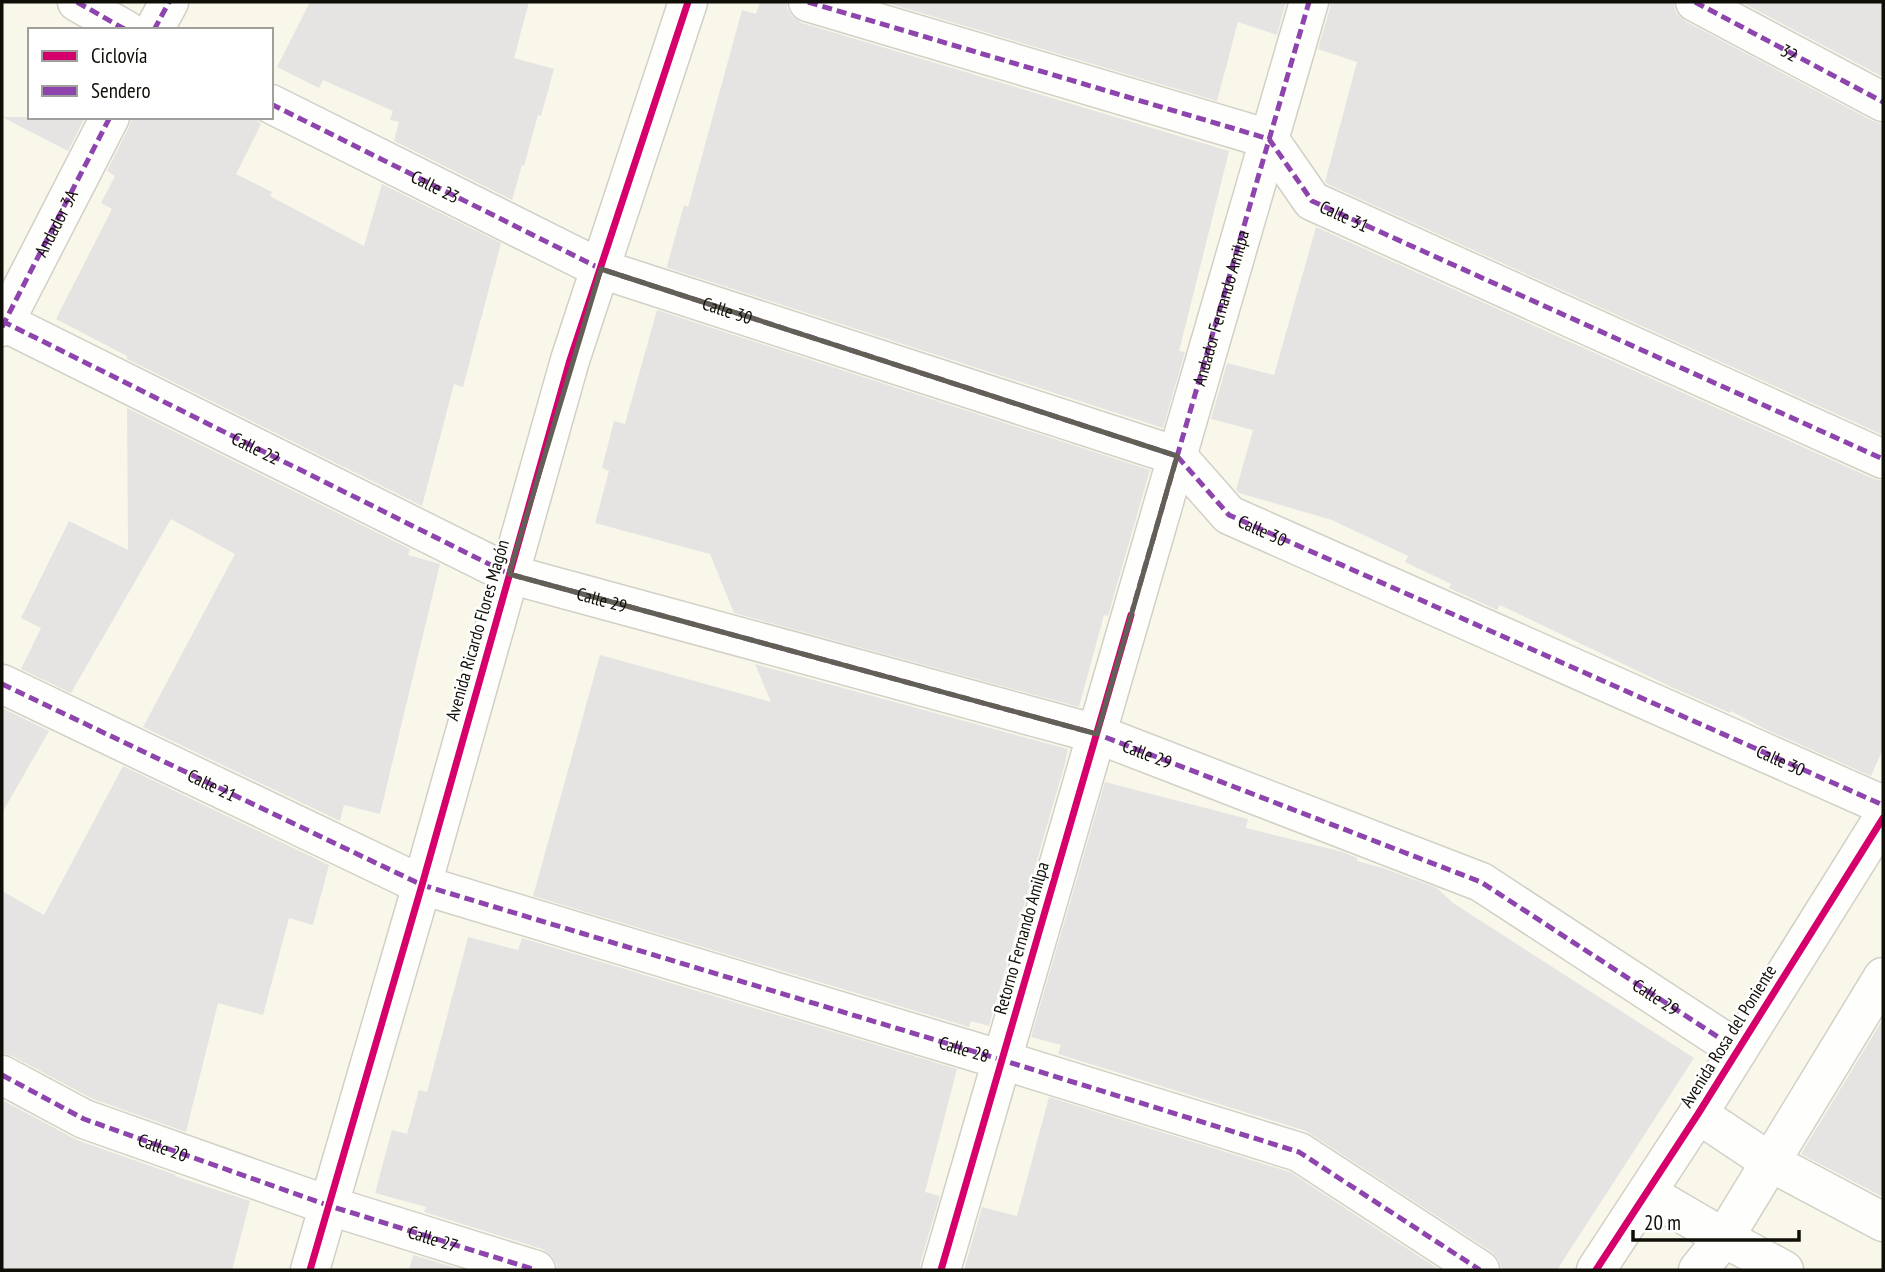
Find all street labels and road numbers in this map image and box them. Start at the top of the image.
street label: 32 [1777,38,1802,66]
street label: Calle 23 [408,165,464,208]
street label: Andador 3A [29,185,83,260]
street label: Calle 31 [1316,195,1372,237]
street label: Andador Fernando Amilpa [1187,227,1254,388]
street label: Calle 30 [700,291,755,329]
street label: Calle 22 [228,426,284,470]
street label: Calle 30 [1235,509,1291,551]
street label: Avenida Ricardo Flores Magón [440,537,514,723]
street label: Calle 29 [574,581,630,617]
street label: Calle 29 [1119,733,1175,773]
street label: Calle 30 [1753,739,1809,781]
street label: Calle 21 [184,763,240,806]
street label: Retorno Fernando Amilpa [988,859,1054,1017]
street label: Avenida Rosa del Poniente [1675,960,1781,1112]
street label: Calle 29 [1629,973,1684,1020]
street label: Calle 28 [936,1030,992,1067]
street label: Calle 20 [135,1128,191,1166]
street label: Calle 27 [405,1219,461,1257]

